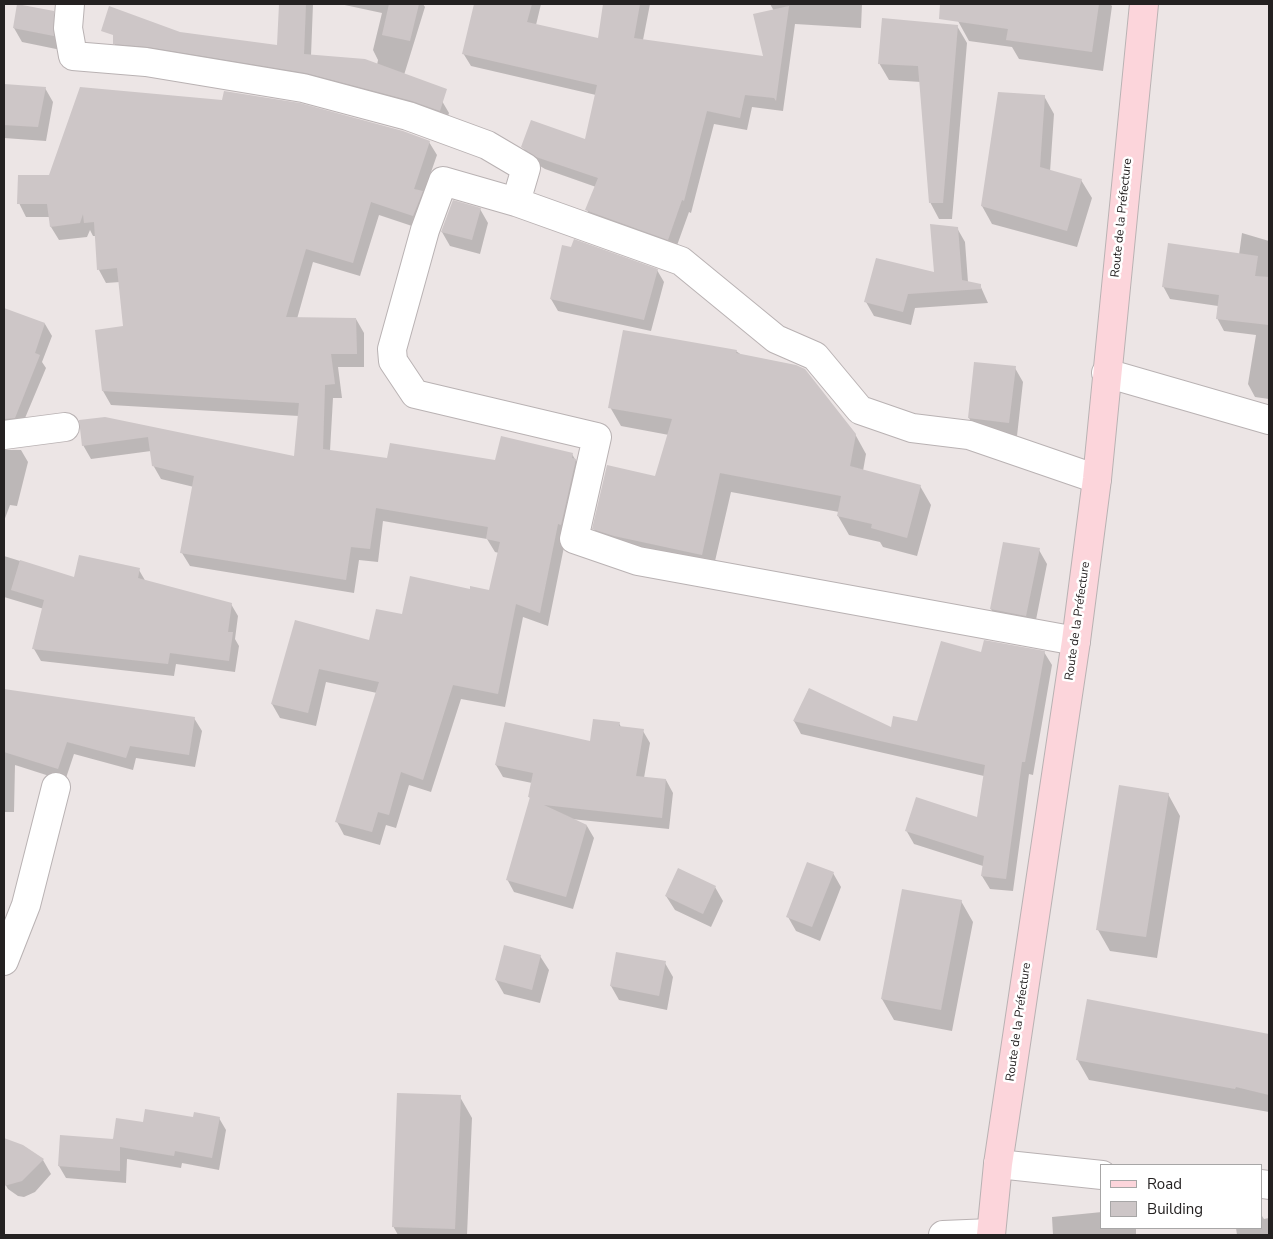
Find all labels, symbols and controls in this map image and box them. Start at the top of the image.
street label: Route de la Préfecture [1109,158,1135,278]
street label: Route de la Préfecture [1063,561,1093,681]
street label: Route de la Préfecture [1004,962,1034,1082]
legend [1100,1164,1263,1229]
text: Road [1147,1174,1182,1194]
text: Building [1147,1199,1203,1219]

